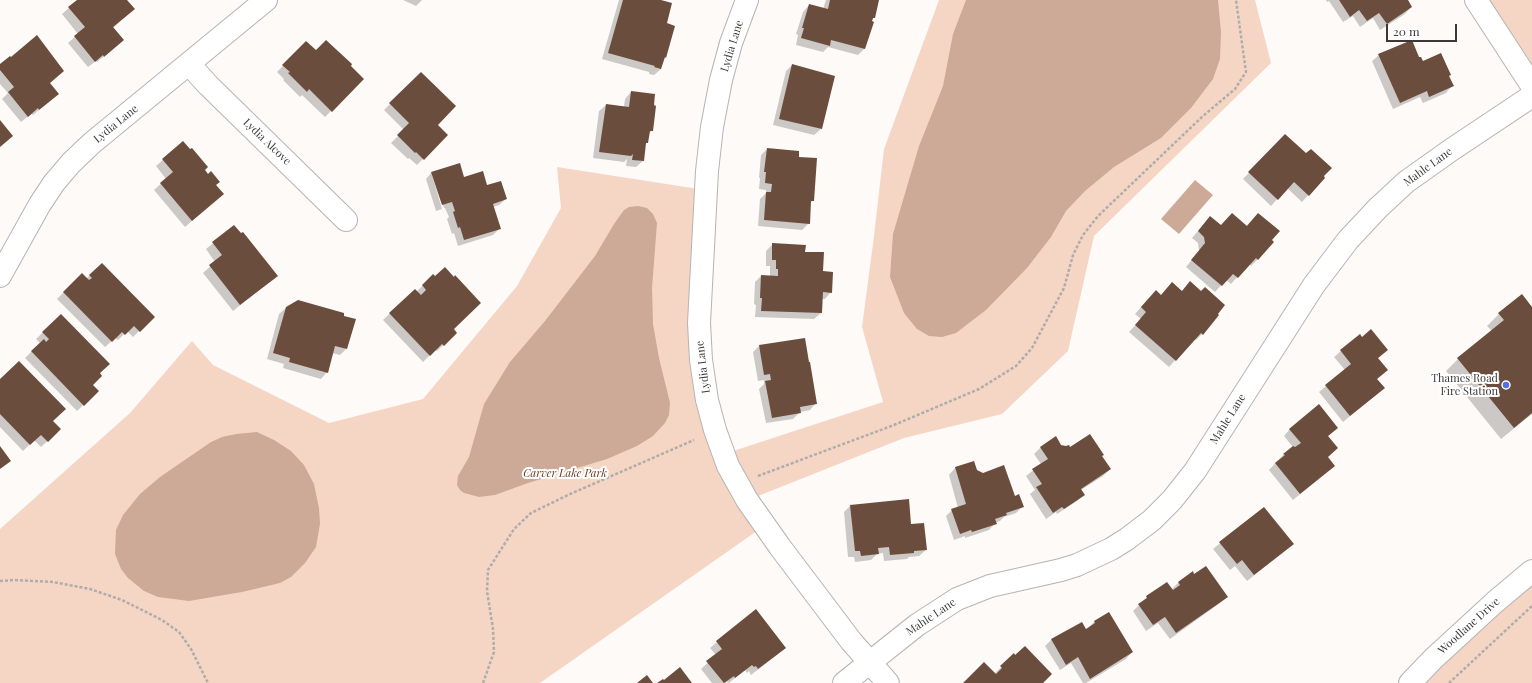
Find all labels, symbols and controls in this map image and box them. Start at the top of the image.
scale bar [1388,16,1459,42]
street label: Lydia Lane [718,19,746,73]
text: 20 m [1393,23,1420,39]
street label: Lydia Lane [91,102,141,146]
street label: Lydia Alcove [240,116,294,168]
street label: Mahle Lane [1401,145,1455,189]
street label: Lydia Lane [693,340,713,394]
place label: Thames Road Fire Station [1431,372,1498,398]
marker: Thames Road Fire Station [1501,380,1511,390]
street label: Mahle Lane [1207,391,1249,447]
park label: Carver Lake Park [523,467,607,481]
street label: Woodlane Drive [1436,595,1502,657]
street label: Mahle Lane [904,596,958,638]

